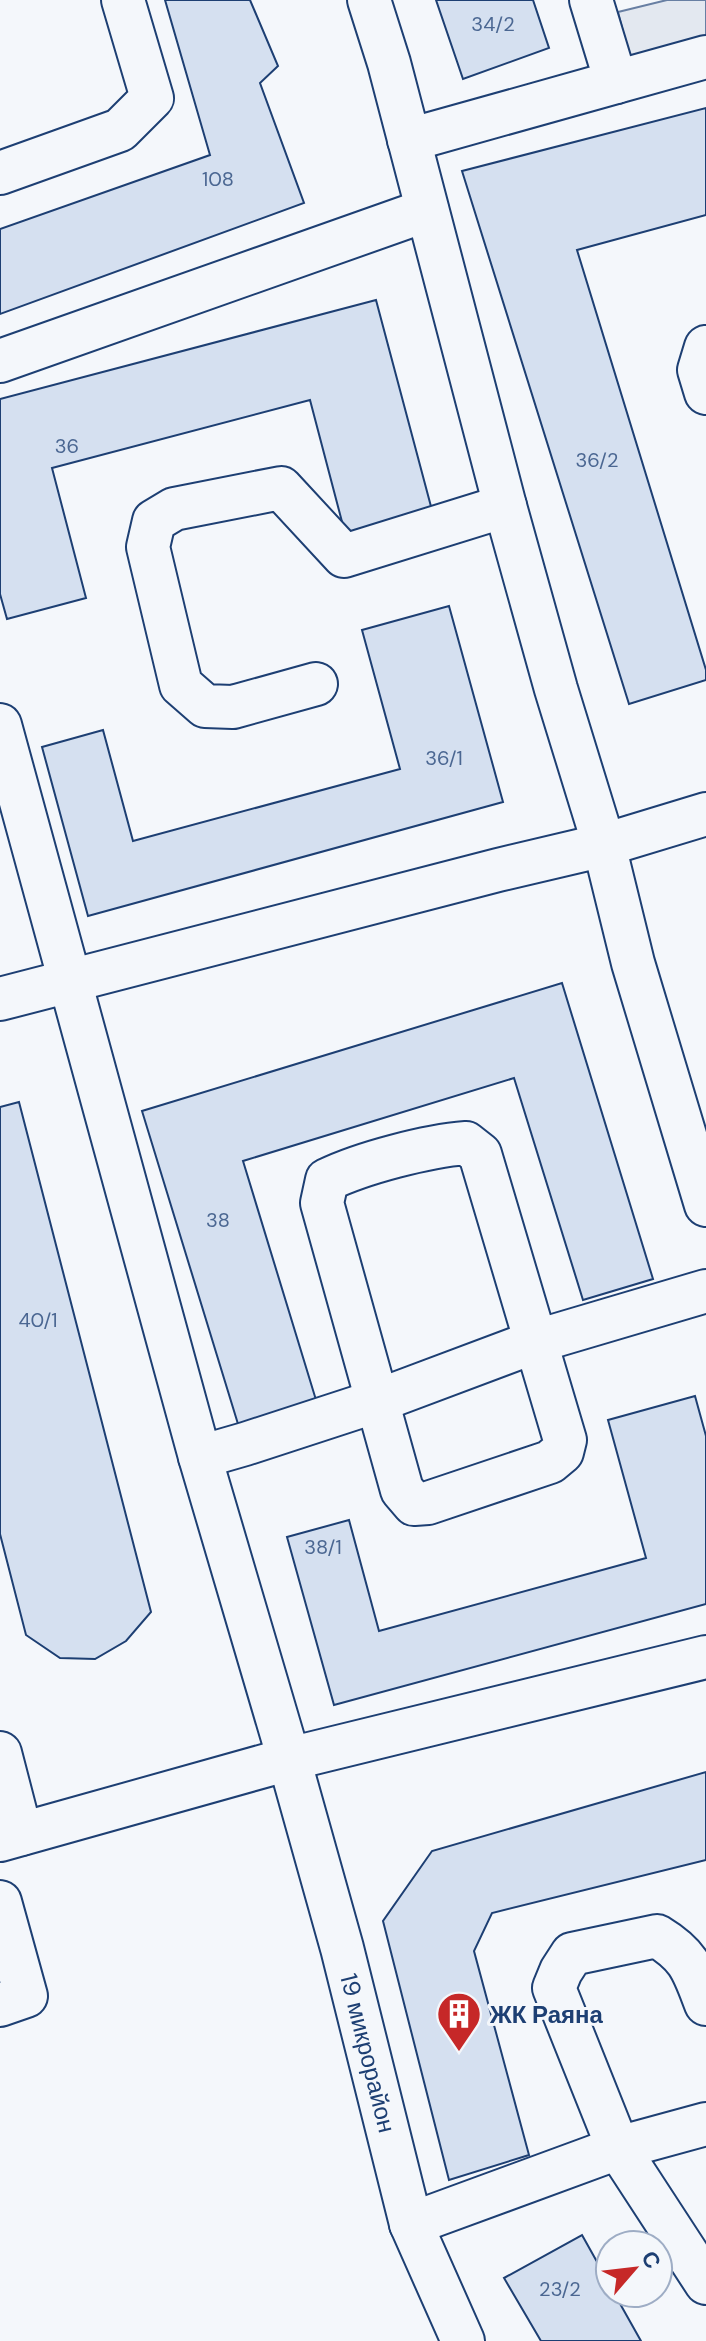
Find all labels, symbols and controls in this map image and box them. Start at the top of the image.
house number: 34/2 [471,11,515,37]
house number: 108 [202,166,234,192]
house number: 36 [55,433,79,459]
house number: 36/2 [576,447,618,473]
house number: 36/1 [425,745,463,771]
house number: 38 [206,1207,230,1233]
house number: 40/1 [18,1307,58,1333]
house number: 38/1 [304,1534,342,1560]
street label: 19 микрорайон [333,1970,403,2136]
building icon: ЖК Раяна [435,1990,483,2053]
place label: ЖК Раяна [489,1999,604,2030]
north arrow [594,2229,674,2309]
text: С [635,2246,668,2274]
house number: 23/2 [539,2276,581,2302]

